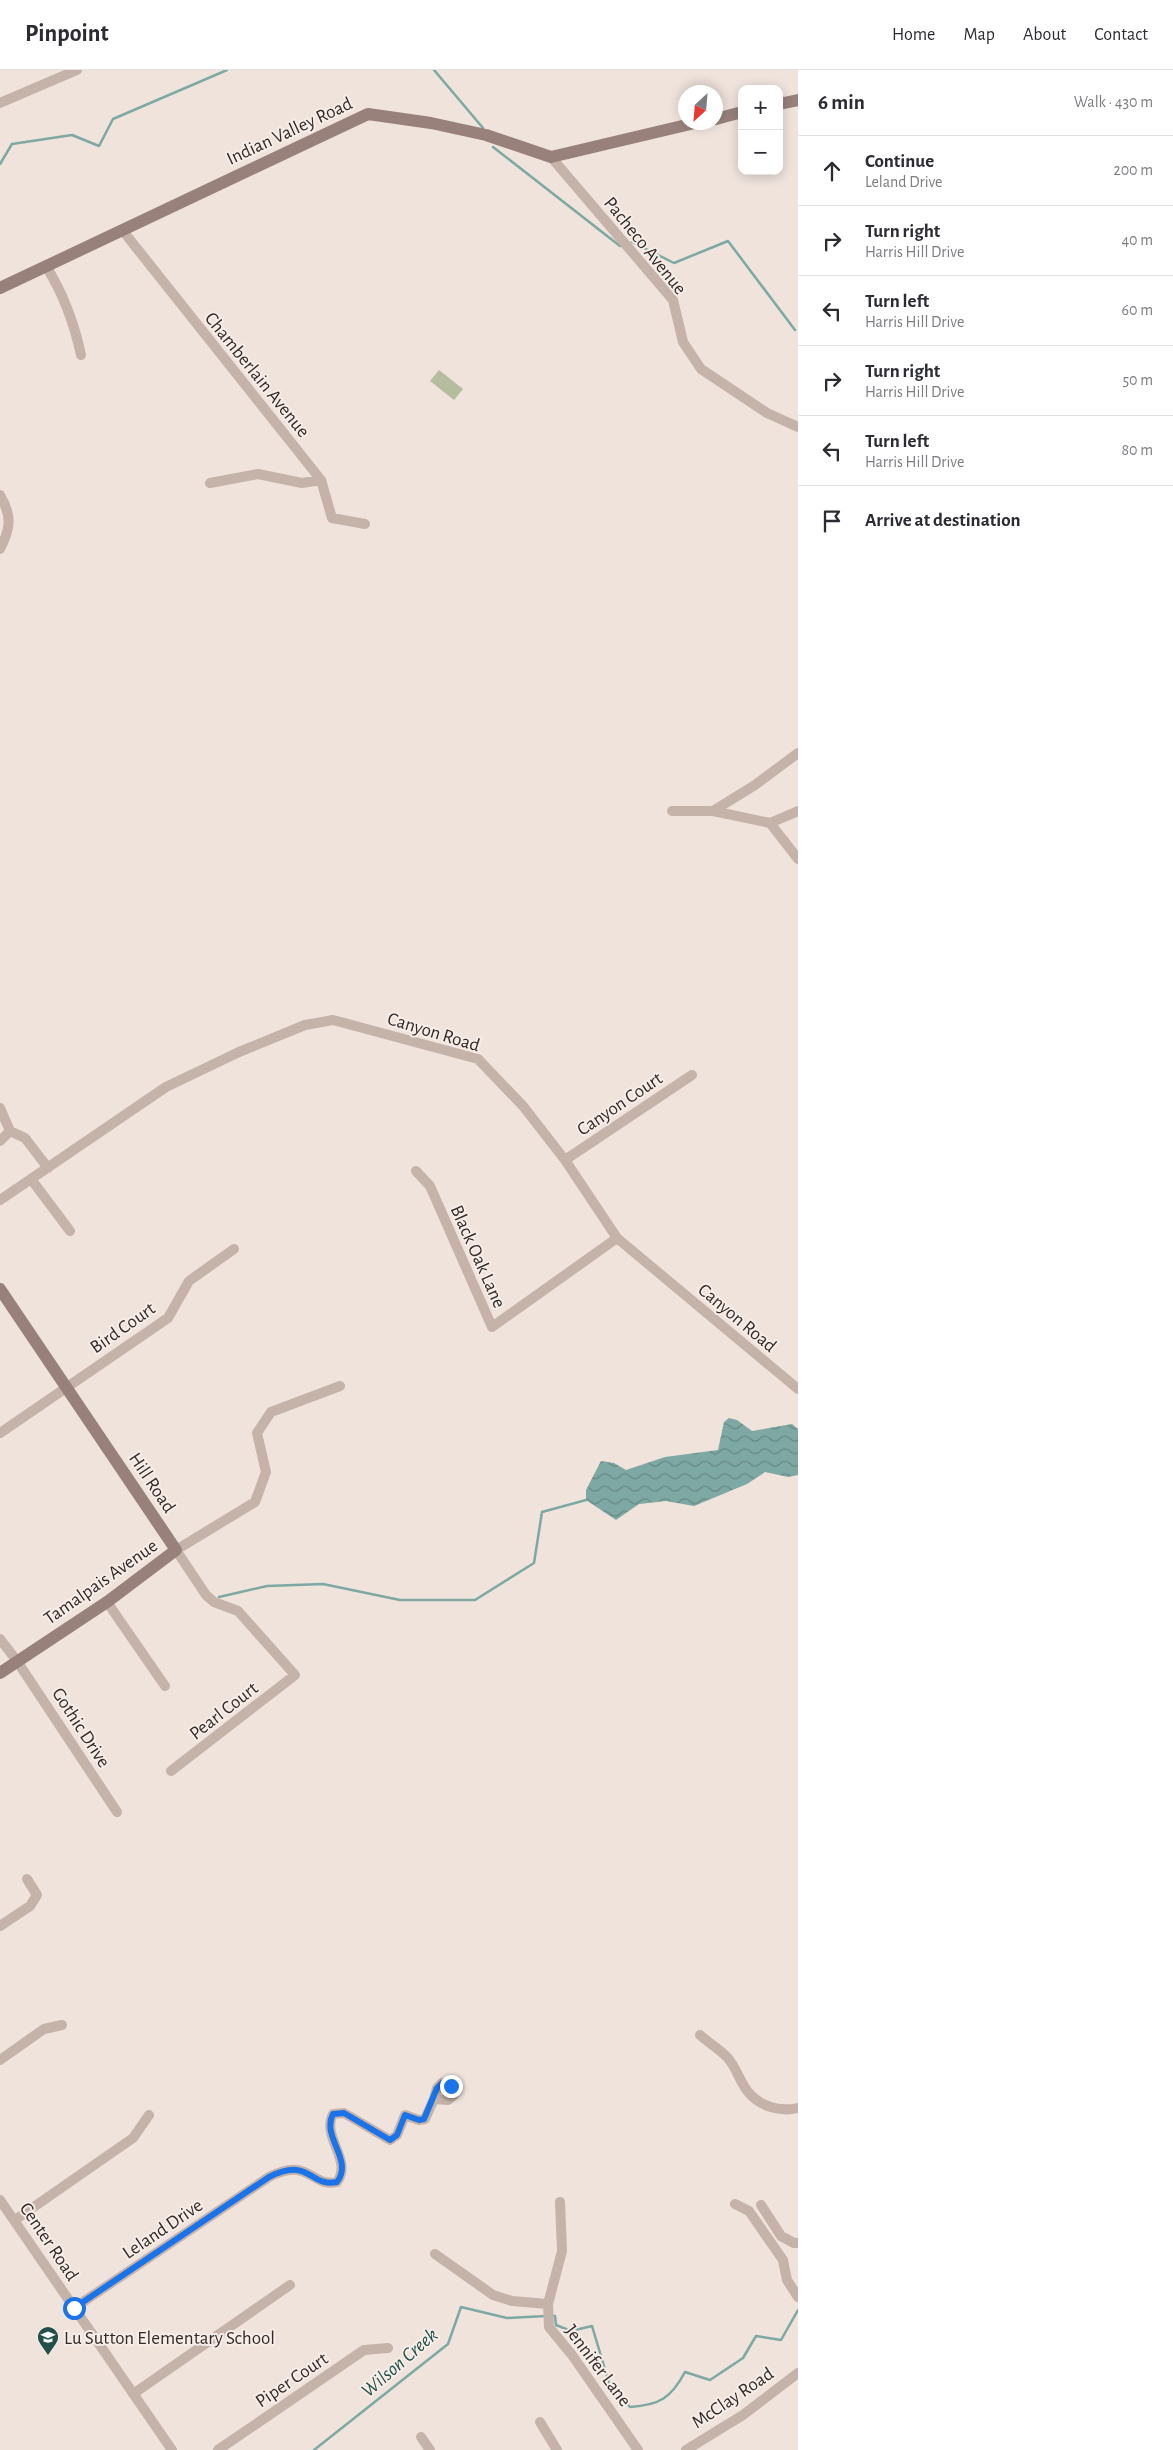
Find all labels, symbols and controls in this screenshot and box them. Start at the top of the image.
text: Pinpoint [25,22,109,46]
text: Home [892,26,935,44]
text: Map [963,26,995,44]
text: About [1023,26,1066,44]
text: Contact [1094,26,1148,44]
north arrow [678,85,723,130]
map controls [738,85,783,175]
button: + [738,85,783,130]
text: 6 min [818,92,865,113]
street label: Indian Valley Road [224,94,356,169]
text: Walk · 430 m [1074,94,1153,110]
button: − [738,130,783,175]
text: Continue [865,152,934,171]
icon: ahead [818,157,846,185]
text: 200 m [1113,162,1153,178]
text: Leland Drive [865,174,942,190]
street label: Pacheco Avenue [600,194,690,298]
text: Turn right [865,222,940,241]
icon: right [818,227,846,255]
text: 40 m [1121,232,1153,248]
text: Harris Hill Drive [865,244,964,260]
text: Turn left [865,292,929,311]
icon: left [818,297,846,325]
text: 60 m [1122,302,1153,318]
street label: Chamberlain Avenue [201,309,313,441]
text: Harris Hill Drive [865,314,964,330]
text: Turn right [865,362,940,381]
icon: right [818,367,846,395]
text: 50 m [1122,372,1153,388]
text: Harris Hill Drive [865,384,964,400]
text: Turn left [865,432,929,451]
icon: left [818,437,846,465]
text: 80 m [1122,442,1153,458]
text: Harris Hill Drive [865,454,964,470]
icon: arrive [818,507,846,535]
text: Arrive at destination [865,511,1021,530]
street label: Canyon Road [385,1009,482,1056]
street label: Canyon Court [574,1069,666,1140]
street label: Black Oak Lane [446,1202,509,1311]
street label: Canyon Road [694,1280,780,1356]
street label: Bird Court [87,1299,159,1357]
street label: Hill Road [125,1449,179,1516]
street label: Tamalpais Avenue [41,1536,161,1628]
street label: Pearl Court [186,1679,262,1744]
street label: Gothic Drive [48,1685,113,1771]
route end [440,2075,463,2098]
street label: Leland Drive [119,2196,206,2263]
street label: Center Road [16,2199,82,2284]
route start [63,2297,86,2320]
street label: Jennifer Lane [561,2322,635,2410]
school or university icon: Lu Sutton Elementary School [36,2325,60,2356]
water label: Wilson Creek [358,2325,442,2401]
place label: Lu Sutton Elementary School [64,2329,275,2348]
street label: Piper Court [252,2349,331,2411]
street label: McClay Road [689,2364,777,2432]

